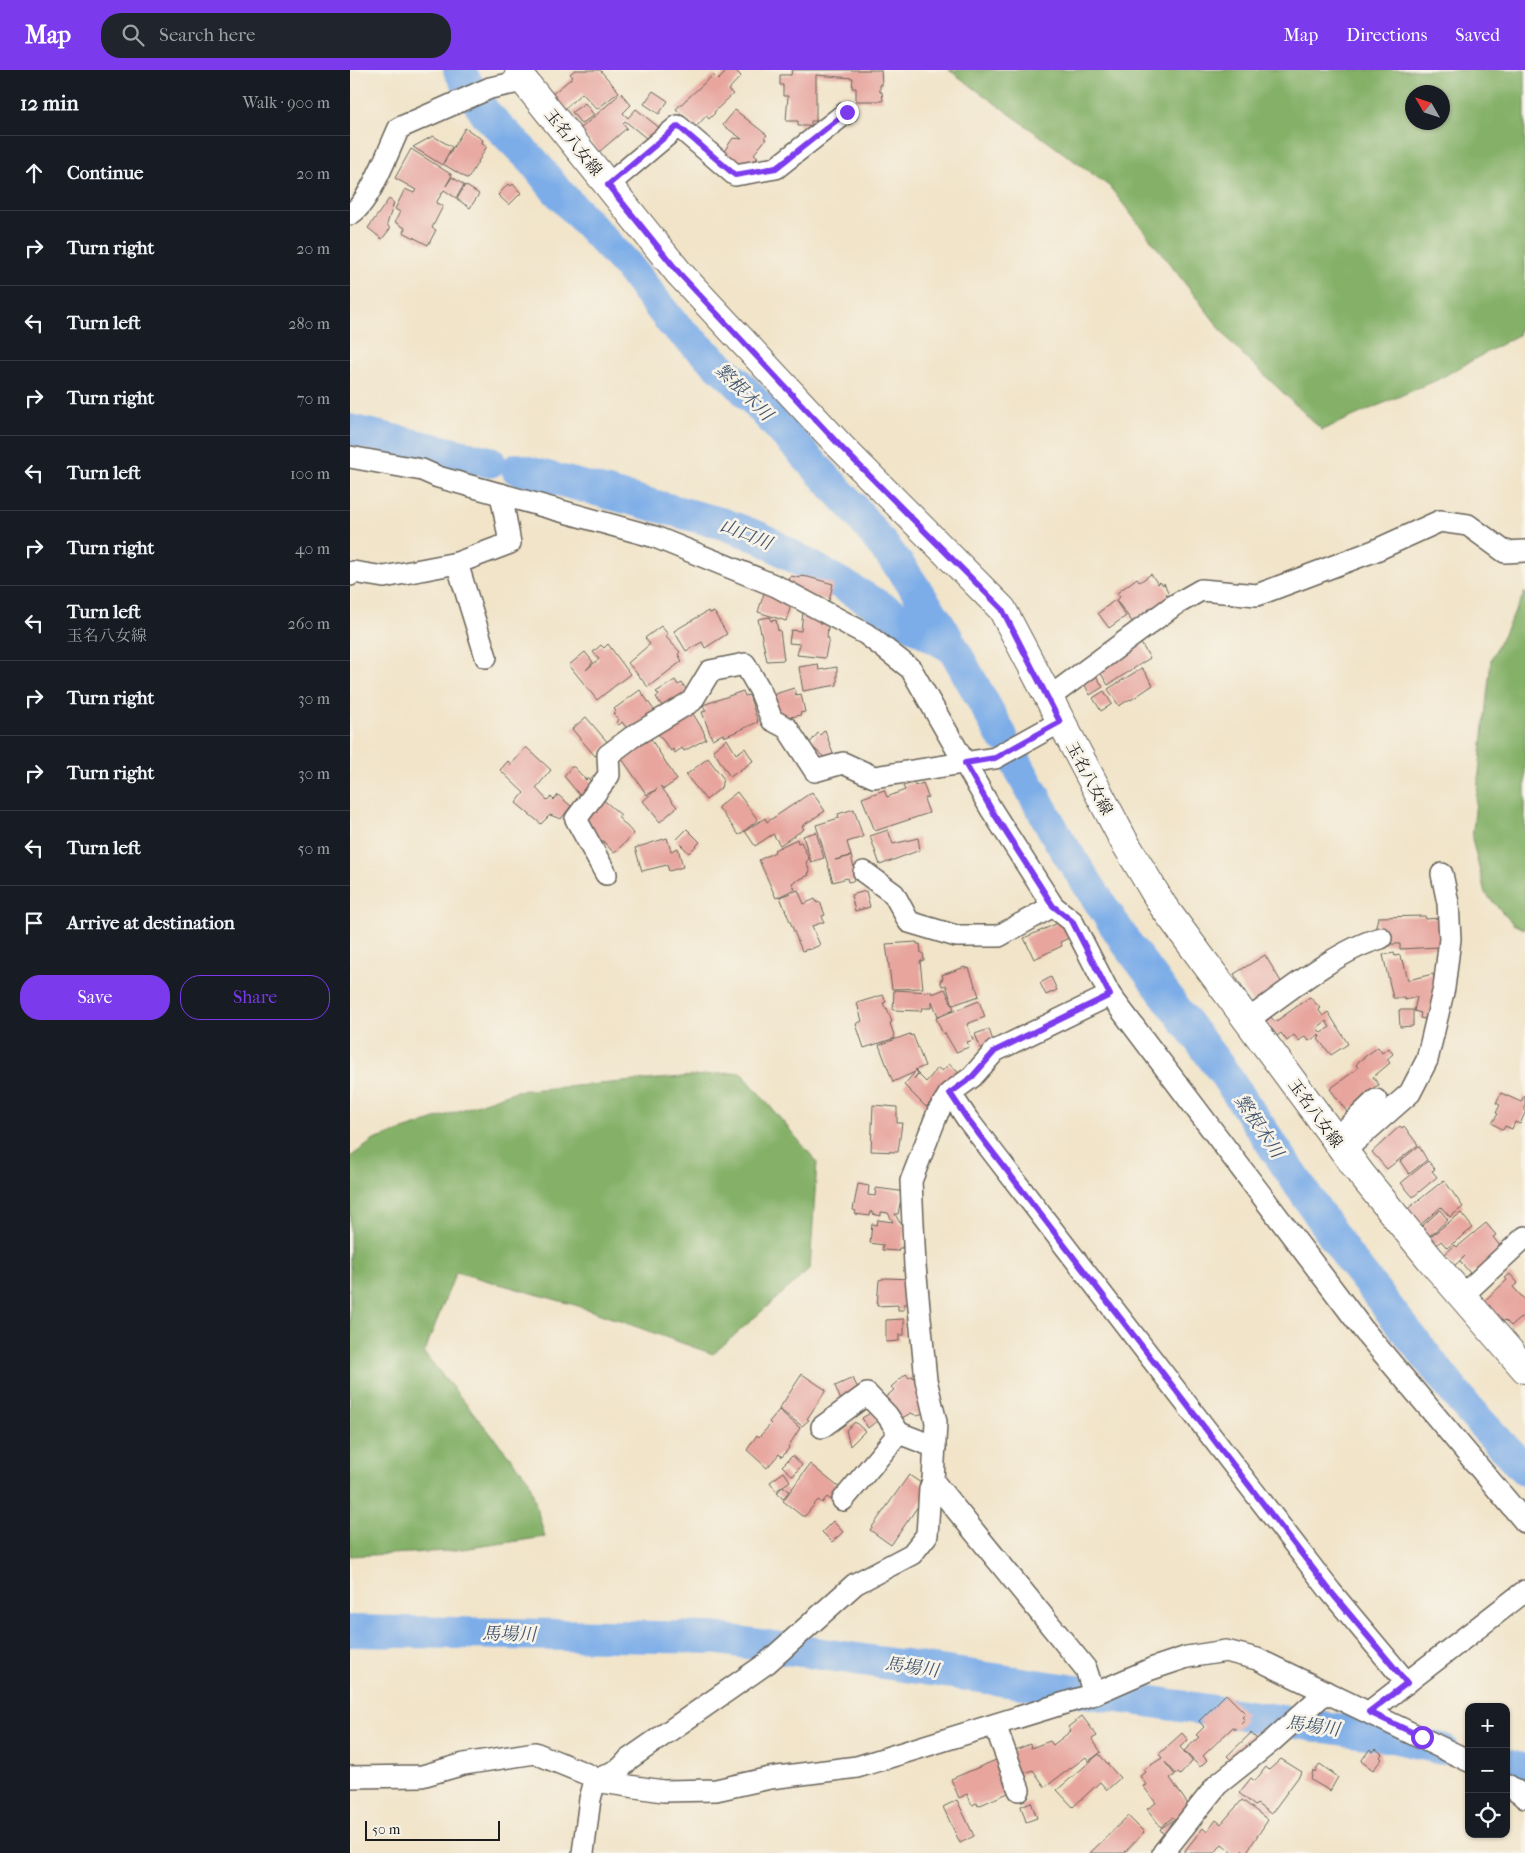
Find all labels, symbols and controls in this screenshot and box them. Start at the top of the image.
search box [101,13,451,58]
text: Map [25,21,71,49]
icon: search [119,21,147,49]
text: Search here [159,24,255,46]
text: Map [1284,25,1318,46]
text: Directions [1346,25,1427,46]
text: Saved [1455,25,1500,46]
north arrow [1405,85,1450,130]
text: 12 min [20,91,79,115]
text: Walk · 900 m [242,93,330,112]
route end [836,101,859,124]
street label: 玉名八女線 [541,105,606,179]
icon: ahead [20,159,48,187]
text: Continue [67,162,143,184]
text: 20 m [296,164,330,183]
icon: right [20,234,48,262]
text: Turn right [67,237,154,259]
text: 20 m [296,239,330,258]
icon: left [20,309,48,337]
text: Turn left [67,312,141,334]
text: 280 m [288,314,330,333]
water label: 繁根木川 [711,359,778,427]
icon: right [20,384,48,412]
text: Turn right [67,387,154,409]
text: 70 m [297,389,330,408]
icon: left [20,459,48,487]
text: Turn left [67,462,141,484]
text: 100 m [290,464,330,483]
water label: 山口川 [717,515,777,555]
icon: right [20,534,48,562]
text: Turn right [67,537,154,559]
text: 40 m [295,539,330,558]
text: Turn left [67,601,141,623]
icon: left [20,609,48,637]
text: 260 m [288,614,330,633]
text: 玉名八女線 [67,626,147,645]
icon: right [20,684,48,712]
text: Turn right [67,687,154,709]
text: 30 m [298,689,330,708]
street label: 玉名八女線 [1062,738,1117,818]
icon: right [20,759,48,787]
text: Turn right [67,762,154,784]
text: 30 m [298,764,330,783]
icon: left [20,834,48,862]
text: Turn left [67,837,141,859]
text: 50 m [298,839,330,858]
icon: arrive [20,909,48,937]
text: Arrive at destination [67,912,235,934]
button: Save [20,975,170,1020]
button: Share [180,975,330,1020]
street label: 玉名八女線 [1284,1075,1347,1151]
water label: 繁根木川 [1230,1091,1289,1164]
water label: 馬場川 [482,1624,538,1646]
water label: 馬場川 [884,1653,942,1682]
map controls [1465,1703,1510,1838]
button: + [1465,1703,1510,1748]
water label: 馬場川 [1285,1712,1343,1741]
route start [1411,1726,1434,1749]
button: − [1465,1748,1510,1793]
button: locate [1465,1793,1510,1838]
scale bar [365,1818,500,1841]
text: 50 m [372,1821,400,1838]

